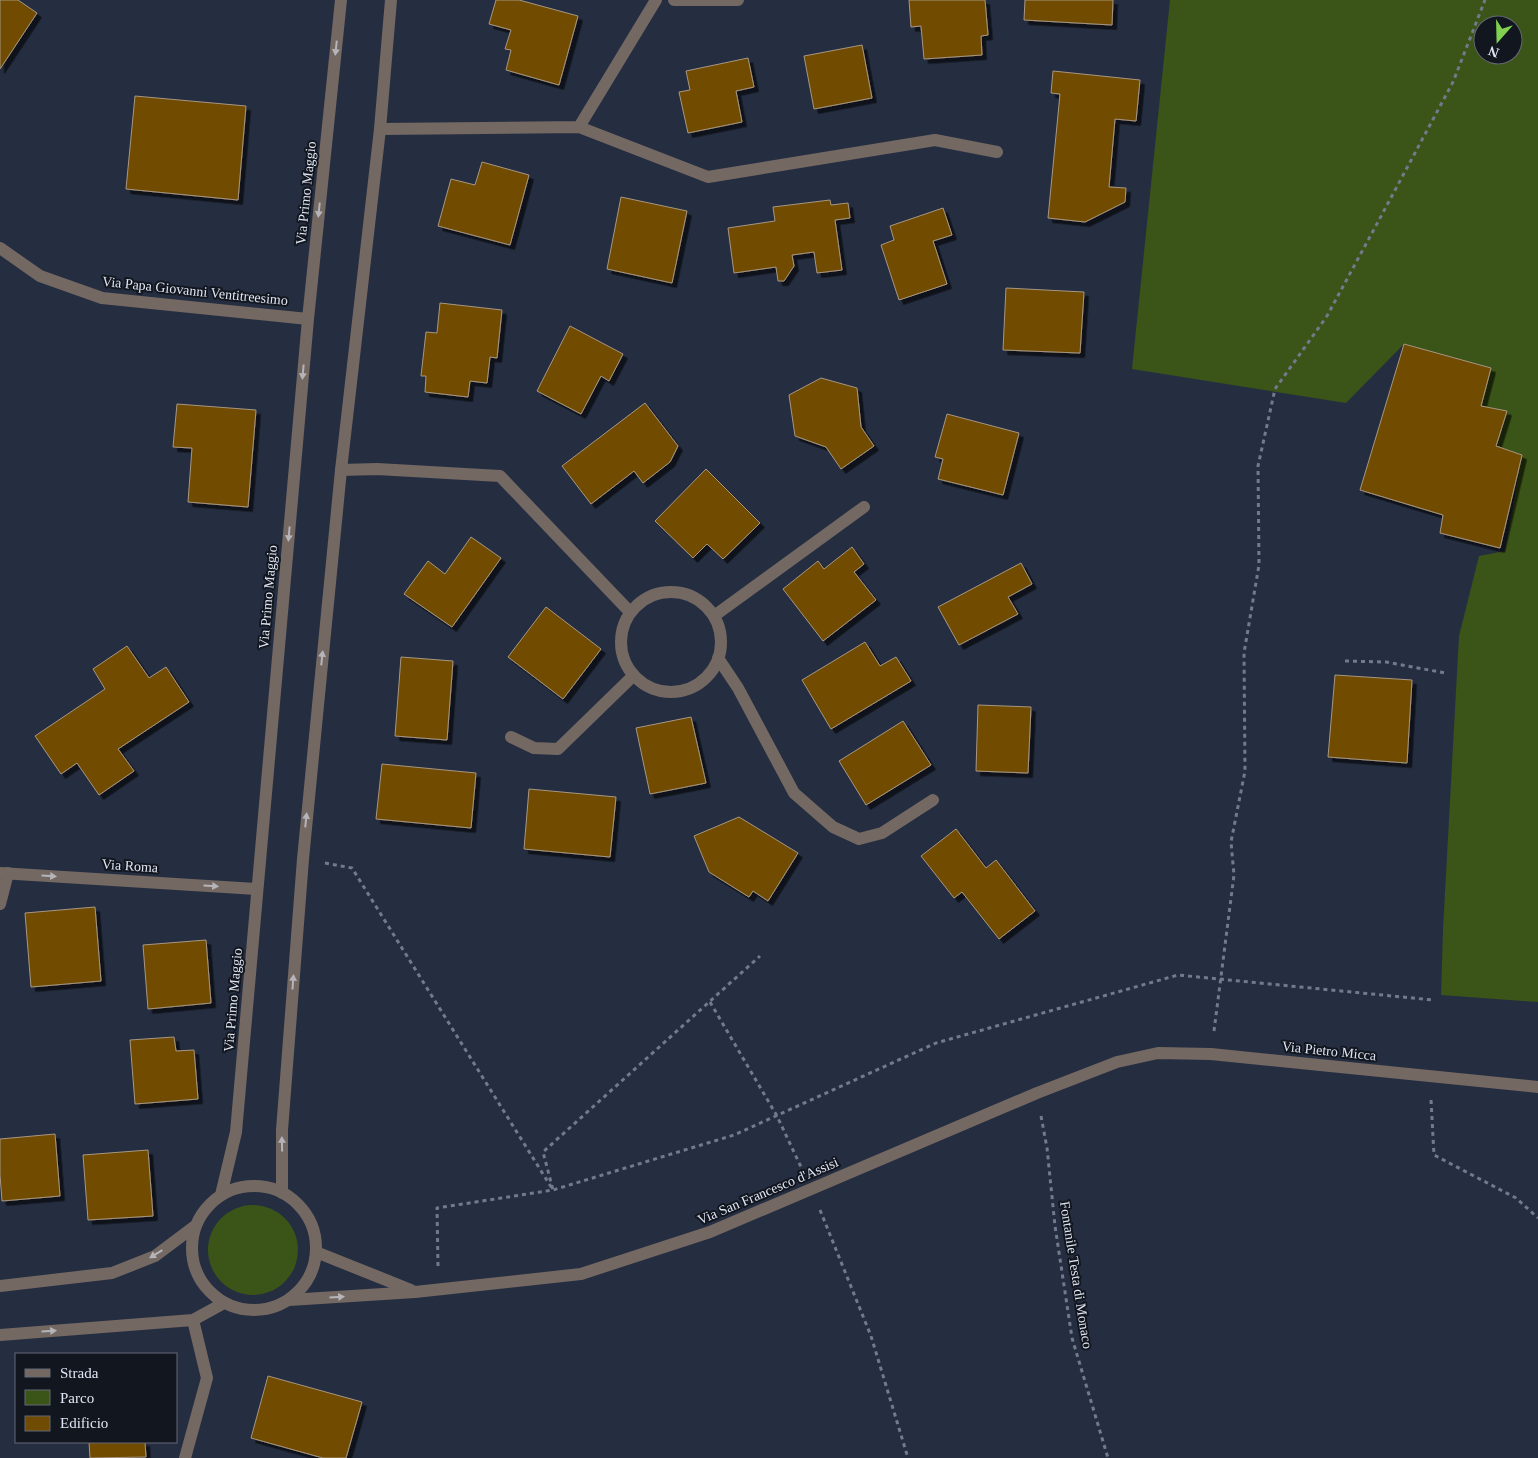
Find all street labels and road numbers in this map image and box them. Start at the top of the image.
street label: Via Primo Maggio [293,140,319,246]
street label: Via Papa Giovanni Ventitreesimo [101,274,289,308]
street label: Via Primo Maggio [256,544,280,650]
street label: Via Roma [101,857,159,876]
street label: Via Primo Maggio [221,947,245,1053]
street label: Via Pietro Micca [1281,1039,1378,1063]
street label: Via San Francesco d'Assisi [695,1154,841,1227]
street label: Fontanile Testa di Monaco [1057,1200,1095,1350]

